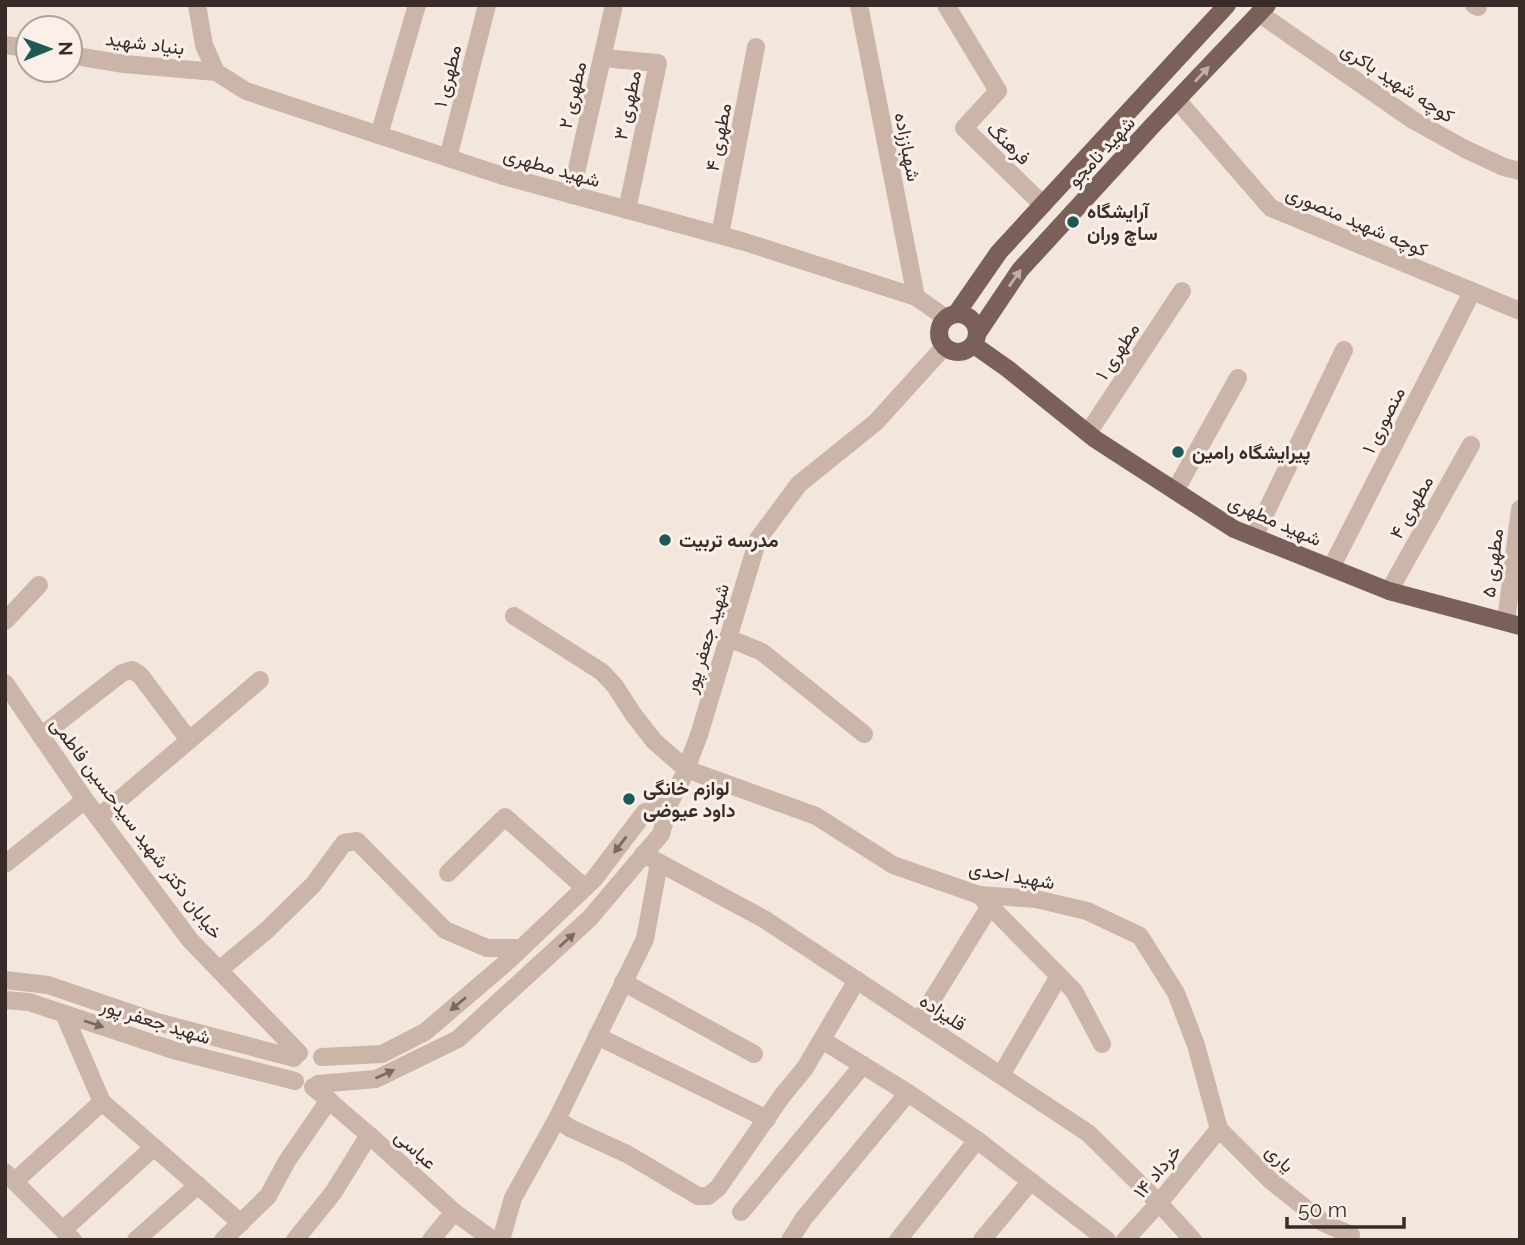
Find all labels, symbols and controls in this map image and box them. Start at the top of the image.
north arrow [14,14,84,84]
street label: بنیاد شهید [104,27,186,60]
street label: کوچه شهید باکری [1336,37,1459,129]
text: N [55,41,77,56]
street label: مطهری ۱ [429,43,466,110]
street label: مطهری ۲ [554,59,591,131]
one-way arrow [1194,66,1210,83]
street label: مطهری ۳ [609,68,646,142]
street label: مطهری ۴ [701,101,736,173]
street label: شهباززاده [890,111,925,184]
street label: شهید نامجو [1063,111,1140,191]
street label: فرهنگ [982,117,1035,170]
street label: شهید مطهری [501,143,603,192]
street label: کوچه شهید منصوری [1282,181,1431,264]
place label: آرایشگاه ساچ وران [1087,200,1158,246]
marker: آرایشگاه ساچ وران [1065,214,1081,230]
one-way arrow [1008,269,1022,287]
street label: مطهری ۱ [1090,318,1144,384]
street label: منصوری ۱ [1357,383,1410,457]
place label: پیرایشگاه ‌رامین [1192,441,1311,466]
marker: پیرایشگاه ‌رامین [1170,444,1186,460]
street label: مطهری ۴ [1385,472,1438,543]
street label: شهید مطهری [1225,490,1325,551]
street label: مطهری ۵ [1477,527,1508,599]
place label: مدرسه تربیت [679,529,778,553]
marker: مدرسه تربیت [657,532,673,548]
street label: شهید جعفر پور [679,581,736,697]
street label: خیابان دکتر شهید سیدحسین فاطمی [46,713,228,944]
place label: لوازم خانگی داود عیوضی [643,777,735,823]
marker: لوازم خانگی داود عیوضی [621,791,637,807]
one-way arrow [613,836,627,854]
street label: شهید احدی [967,857,1057,894]
one-way arrow [558,932,576,948]
street label: قلیزاده [915,989,970,1036]
street label: شهید جعفر پور [97,994,213,1051]
one-way arrow [449,996,466,1011]
one-way arrow [84,1019,105,1030]
one-way arrow [375,1068,395,1080]
street label: عباسی [390,1125,441,1174]
street label: یاری [1261,1139,1299,1177]
street label: ۱۴ خرداد [1129,1140,1186,1203]
scale bar [1287,1186,1404,1230]
text: 50 m [1298,1197,1347,1222]

